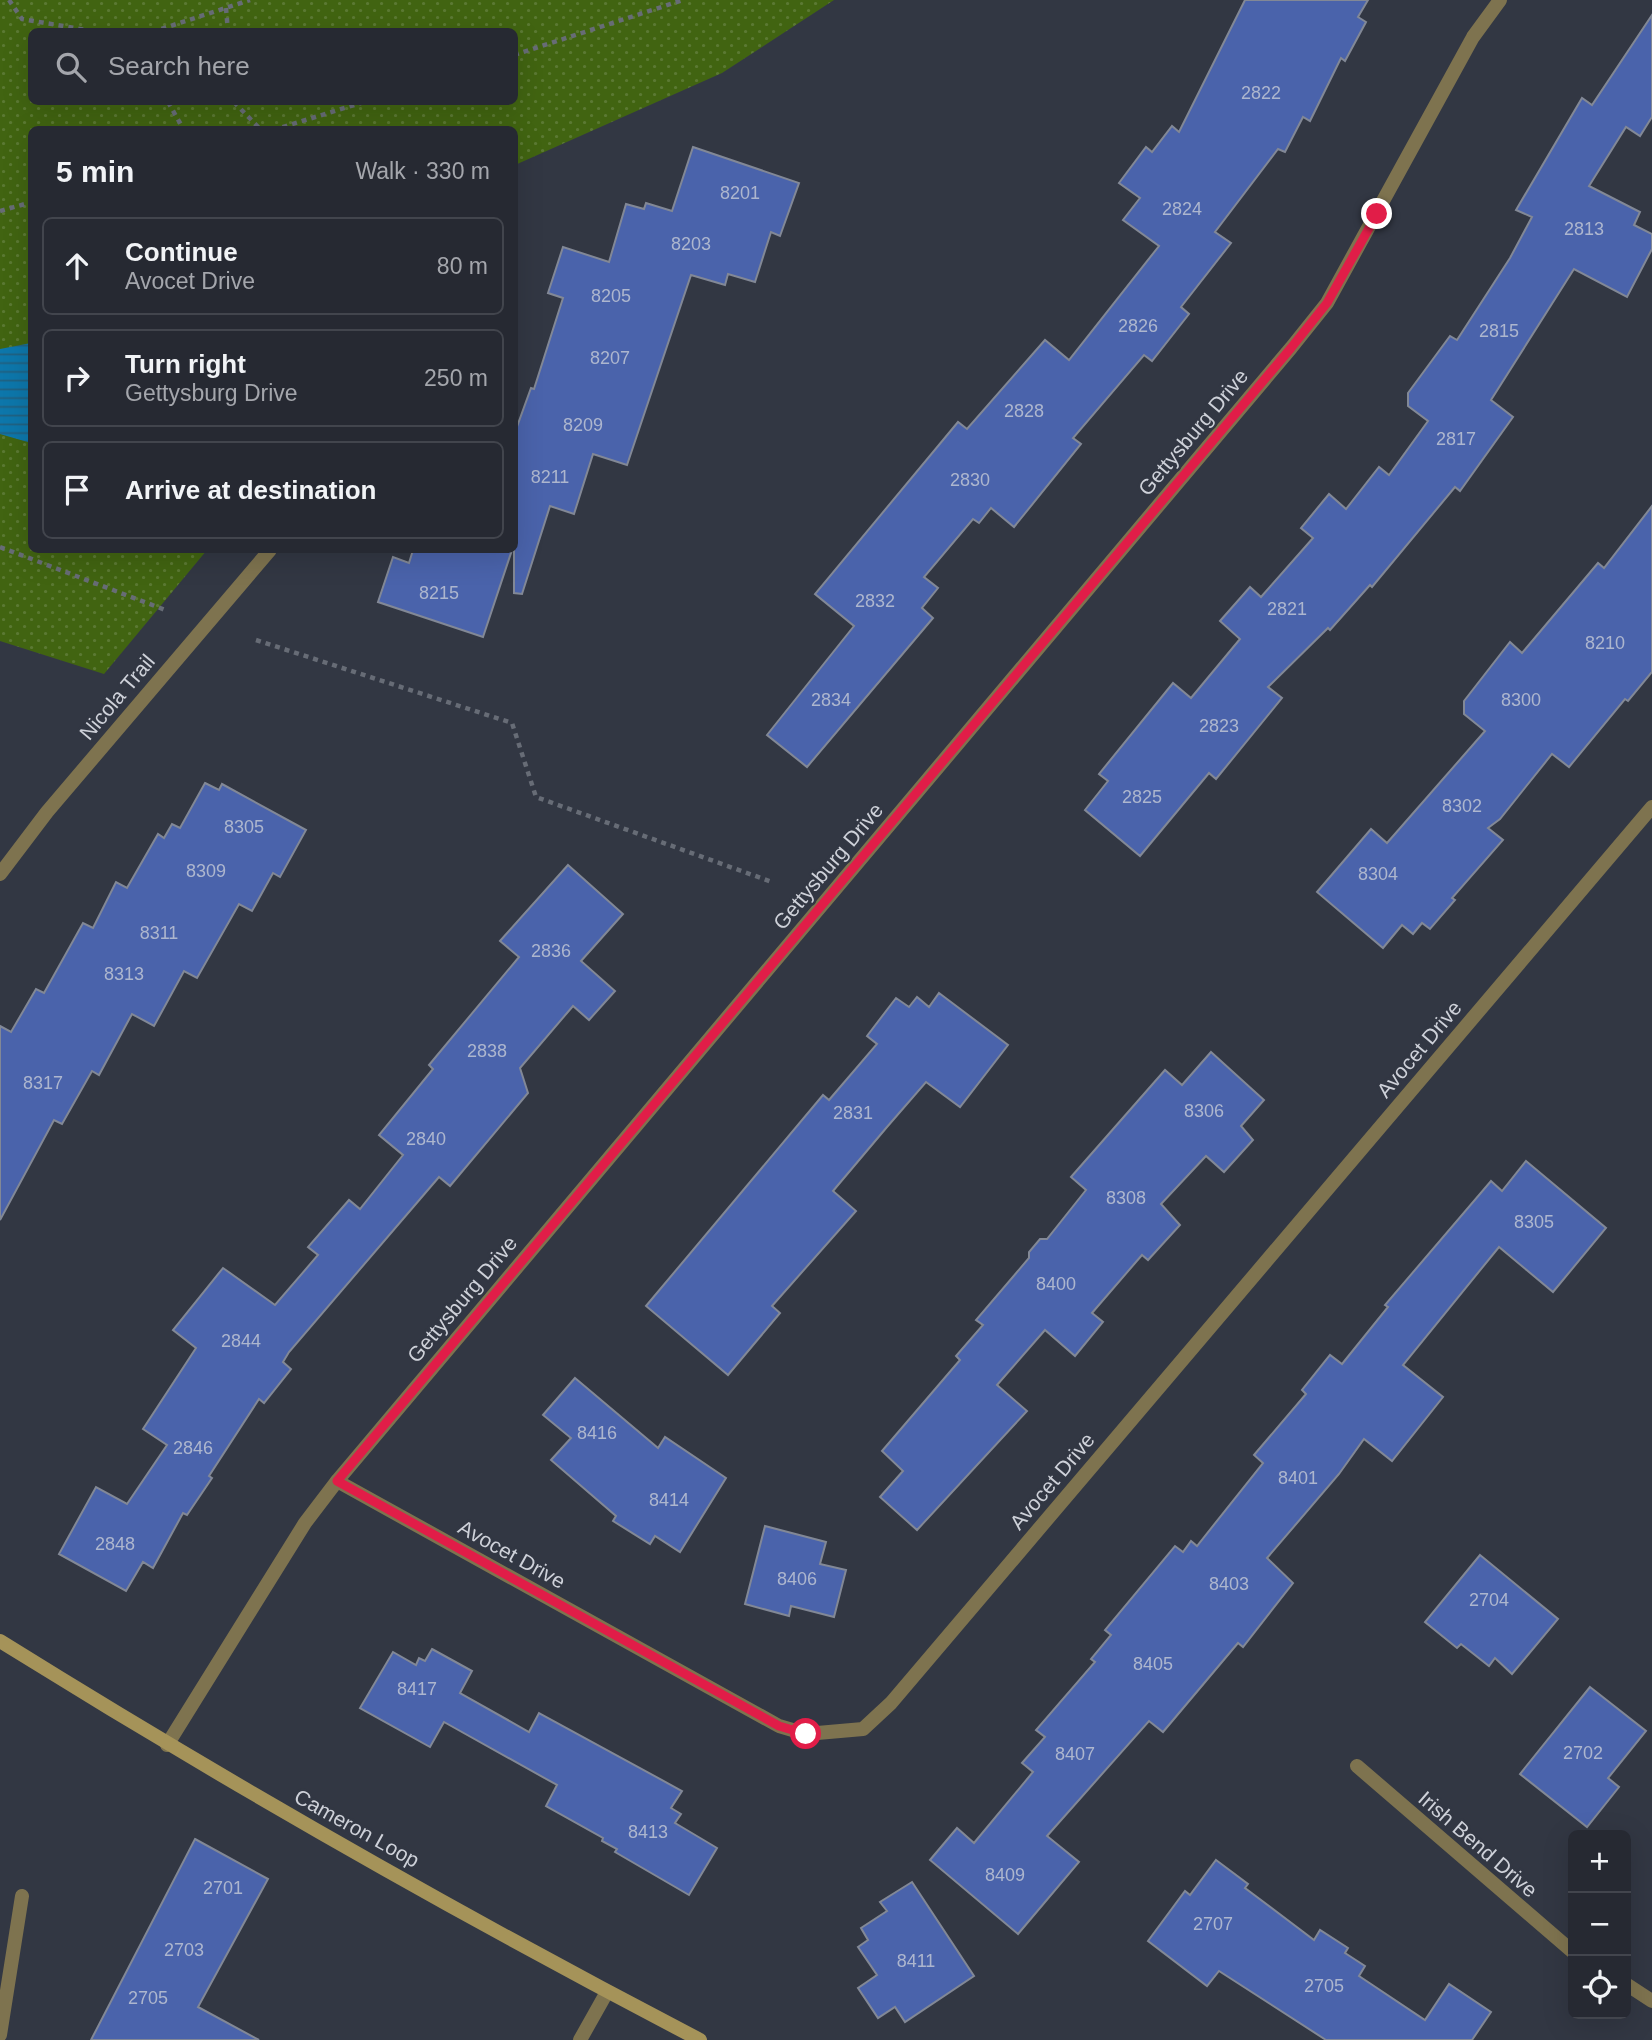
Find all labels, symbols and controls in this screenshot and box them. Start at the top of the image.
search box [28,28,518,105]
icon: search [52,48,90,86]
text: Search here [108,51,250,81]
house number: 2822 [1241,83,1281,103]
text: 5 min [56,155,134,188]
text: Walk · 330 m [355,158,490,184]
house number: 8201 [720,183,760,203]
route end [1361,198,1392,229]
house number: 2824 [1162,199,1202,219]
house number: 2813 [1564,219,1604,239]
house number: 8203 [671,234,711,254]
text: Continue [125,237,238,267]
icon: ahead [58,247,96,285]
text: 80 m [437,253,488,279]
text: Avocet Drive [125,268,255,294]
house number: 8205 [591,286,631,306]
house number: 2826 [1118,316,1158,336]
house number: 2815 [1479,321,1519,341]
house number: 8207 [590,348,630,368]
text: Turn right [125,349,246,379]
icon: right [58,359,96,397]
street label: Gettysburg Drive [1134,364,1252,500]
text: 250 m [424,365,488,391]
text: Gettysburg Drive [125,380,298,406]
house number: 2828 [1004,401,1044,421]
house number: 8209 [563,415,603,435]
house number: 2817 [1436,429,1476,449]
house number: 8211 [531,467,569,487]
house number: 2830 [950,470,990,490]
icon: arrive [58,471,96,509]
text: Arrive at destination [125,475,376,505]
house number: 8215 [419,583,459,603]
house number: 2832 [855,591,895,611]
house number: 2821 [1267,599,1307,619]
house number: 8210 [1585,633,1625,653]
street label: Nicola Trail [75,650,159,744]
house number: 2834 [811,690,851,710]
house number: 8300 [1501,690,1541,710]
house number: 2823 [1199,716,1239,736]
house number: 2825 [1122,787,1162,807]
house number: 8302 [1442,796,1482,816]
street label: Gettysburg Drive [769,798,887,934]
house number: 8305 [224,817,264,837]
house number: 8309 [186,861,226,881]
house number: 8304 [1358,864,1398,884]
house number: 8311 [140,923,178,943]
house number: 2836 [531,941,571,961]
house number: 8313 [104,964,144,984]
street label: Avocet Drive [1372,996,1466,1102]
house number: 2838 [467,1041,507,1061]
house number: 8317 [23,1073,63,1093]
house number: 8306 [1184,1101,1224,1121]
house number: 2831 [833,1103,873,1123]
house number: 2840 [406,1129,446,1149]
house number: 8308 [1106,1188,1146,1208]
house number: 8305 [1514,1212,1554,1232]
street label: Gettysburg Drive [403,1231,521,1367]
house number: 8400 [1036,1274,1076,1294]
house number: 2844 [221,1331,261,1351]
house number: 8416 [577,1423,617,1443]
street label: Avocet Drive [1005,1428,1099,1534]
house number: 2846 [173,1438,213,1458]
house number: 8401 [1278,1468,1318,1488]
house number: 8414 [649,1490,689,1510]
street label: Avocet Drive [455,1515,569,1593]
house number: 2848 [95,1534,135,1554]
house number: 8406 [777,1569,817,1589]
house number: 8403 [1209,1574,1249,1594]
house number: 2704 [1469,1590,1509,1610]
house number: 8405 [1133,1654,1173,1674]
house number: 8417 [397,1679,437,1699]
route start [790,1718,821,1749]
house number: 2702 [1563,1743,1603,1763]
house number: 8407 [1055,1744,1095,1764]
street label: Cameron Loop [291,1784,423,1872]
street label: Irish Bend Drive [1414,1786,1542,1902]
house number: 8413 [628,1822,668,1842]
map controls [1568,1830,1631,2019]
button: + [1568,1830,1631,1893]
house number: 8409 [985,1865,1025,1885]
house number: 2701 [203,1878,243,1898]
button: − [1568,1893,1631,1956]
house number: 2707 [1193,1914,1233,1934]
house number: 2703 [164,1940,204,1960]
house number: 8411 [897,1951,935,1971]
button: locate [1568,1956,1631,2019]
house number: 2705 [1304,1976,1344,1996]
house number: 2705 [128,1988,168,2008]

